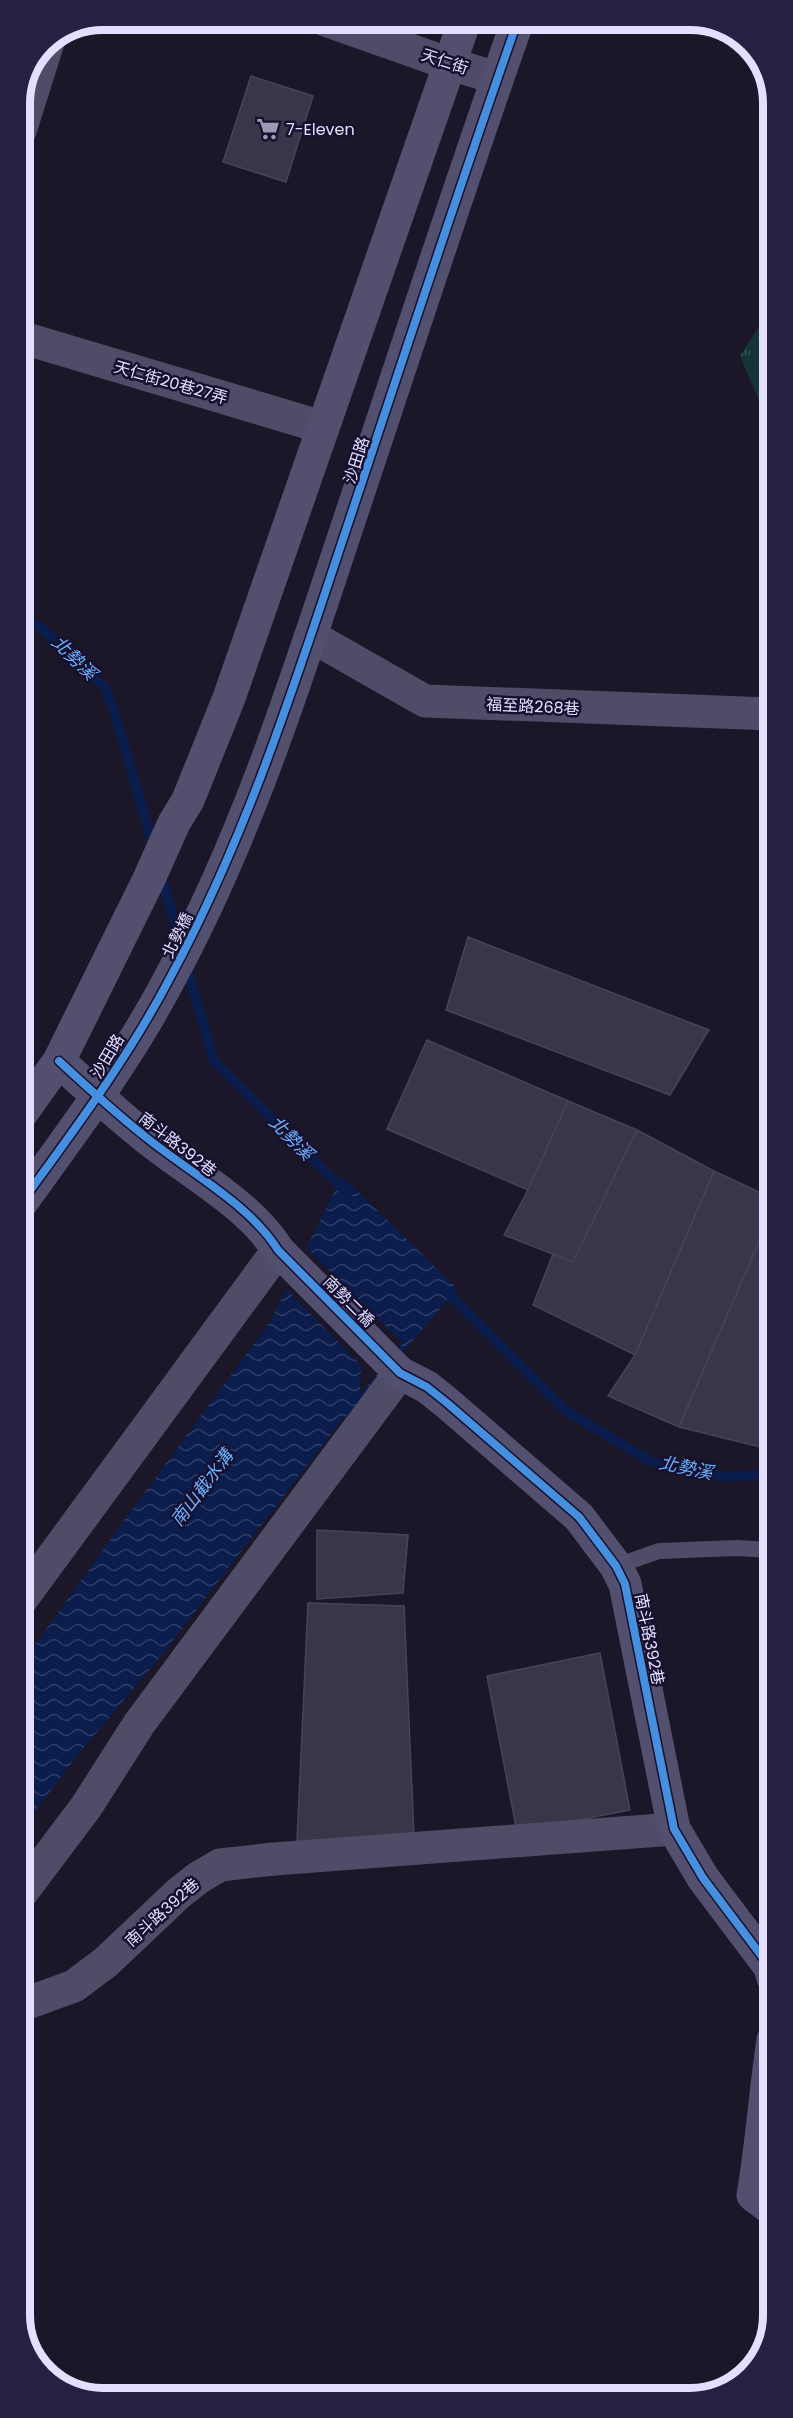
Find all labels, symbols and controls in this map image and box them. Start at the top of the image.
street label: 天仁街 [418,43,471,80]
supermarket icon: 7-Eleven [255,116,281,142]
place label: 7-Eleven [286,118,355,141]
street label: 天仁街20巷27弄 [111,355,230,410]
street label: 沙田路 [338,434,375,487]
water label: 北勢溪 [46,630,105,687]
street label: 福至路268巷 [486,693,580,720]
street label: 北勢橋 [157,909,198,962]
street label: 沙田路 [85,1030,130,1083]
street label: 南斗路392巷 [134,1107,221,1182]
water label: 北勢溪 [263,1110,321,1168]
street label: 南勢二橋 [318,1271,379,1332]
water label: 南山截水溝 [165,1442,240,1531]
water label: 北勢溪 [657,1450,718,1486]
street label: 南斗路392巷 [629,1591,670,1687]
street label: 南斗路392巷 [120,1873,204,1952]

